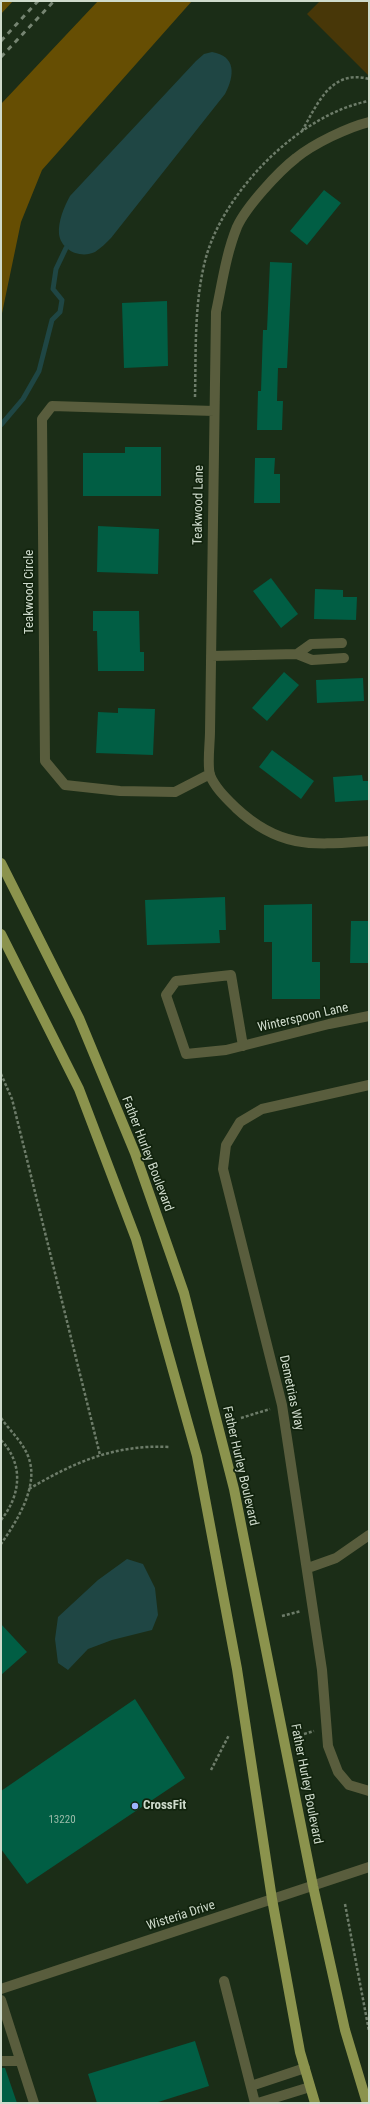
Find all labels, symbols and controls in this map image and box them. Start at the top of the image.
street label: Teakwood Lane [191,465,207,545]
street label: Teakwood Circle [22,550,38,634]
street label: Winterspoon Lane [256,1000,350,1036]
street label: Father Hurley Boulevard [118,1094,176,1214]
street label: Demetrias Way [275,1354,307,1432]
street label: Father Hurley Boulevard [219,1405,261,1527]
street label: Father Hurley Boulevard [287,1723,325,1845]
place label: CrossFit [143,1798,186,1814]
marker: CrossFit [130,1801,140,1811]
house number: 13220 [48,1813,76,1827]
street label: Wisteria Drive [145,1898,217,1934]

